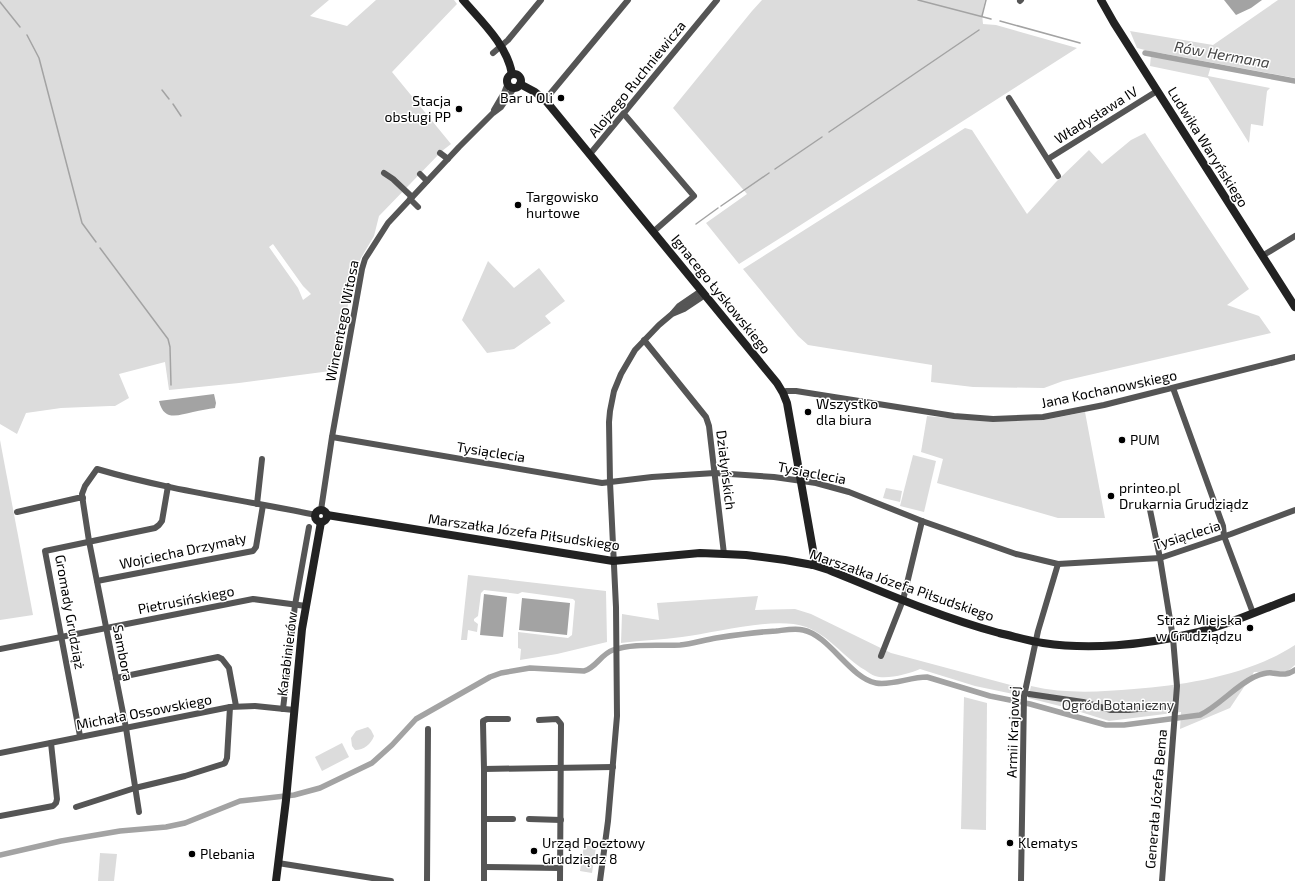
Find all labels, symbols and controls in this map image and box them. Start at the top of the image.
street label: Alojzego Ruchniewicza [584,17,689,140]
water label: Rów Hermana [1173,37,1271,71]
street label: Władysława IV [1051,82,1141,147]
street label: Ludwika Waryńskiego [1164,83,1252,210]
place label: Bar u Oli [500,89,553,106]
place label: Stacja obsługi PP [384,92,451,125]
marker: Bar u Oli [556,93,566,103]
marker: Stacja obsługi PP [454,104,464,114]
place label: Targowisko hurtowe [526,188,599,221]
marker: Targowisko hurtowe [513,200,523,210]
street label: Ignacego Łyskowskiego [668,231,775,357]
street label: Wincentego Witosa [321,259,362,383]
street label: Jana Kochanowskiego [1039,366,1178,411]
place label: Wszystko dla biura [816,395,878,428]
marker: Wszystko dla biura [803,407,813,417]
street label: Działyńskich [713,429,740,511]
place label: PUM [1130,431,1160,448]
marker: PUM [1117,435,1127,445]
street label: Tysiąclecia [456,438,527,465]
street label: Tysiąclecia [776,458,848,487]
place label: printeo.pl Drukarnia Grudziądz [1119,479,1249,512]
marker: printeo.pl Drukarnia Grudziądz [1106,491,1116,501]
street label: Marszałka Józefa Piłsudskiego [427,510,621,553]
street label: Tysiąclecia [1151,516,1222,553]
street label: Wojciecha Drzymały [118,529,248,572]
street label: Marszałka Józefa Piłsudskiego [808,545,997,624]
street label: Gromady Grudziąż [52,553,89,671]
street label: Pietrusińskiego [136,582,236,617]
street label: Karabinierów [273,610,300,697]
place label: Straż Miejska w Grudziądzu [1156,611,1242,644]
street label: Sambora [110,623,137,683]
marker: Straż Miejska w Grudziądzu [1245,623,1255,633]
street label: Armii Krajowej [1002,686,1023,778]
street label: Michała Ossowskiego [75,690,213,733]
park label: Ogród Botaniczny [1062,696,1175,713]
street label: Generała Józefa Bema [1141,728,1170,869]
place label: Urząd Pocztowy Grudziądz 8 [542,834,646,867]
place label: Klematys [1018,834,1078,851]
marker: Klematys [1005,838,1015,848]
place label: Plebania [200,845,255,862]
marker: Urząd Pocztowy Grudziądz 8 [529,846,539,856]
marker: Plebania [187,849,197,859]

